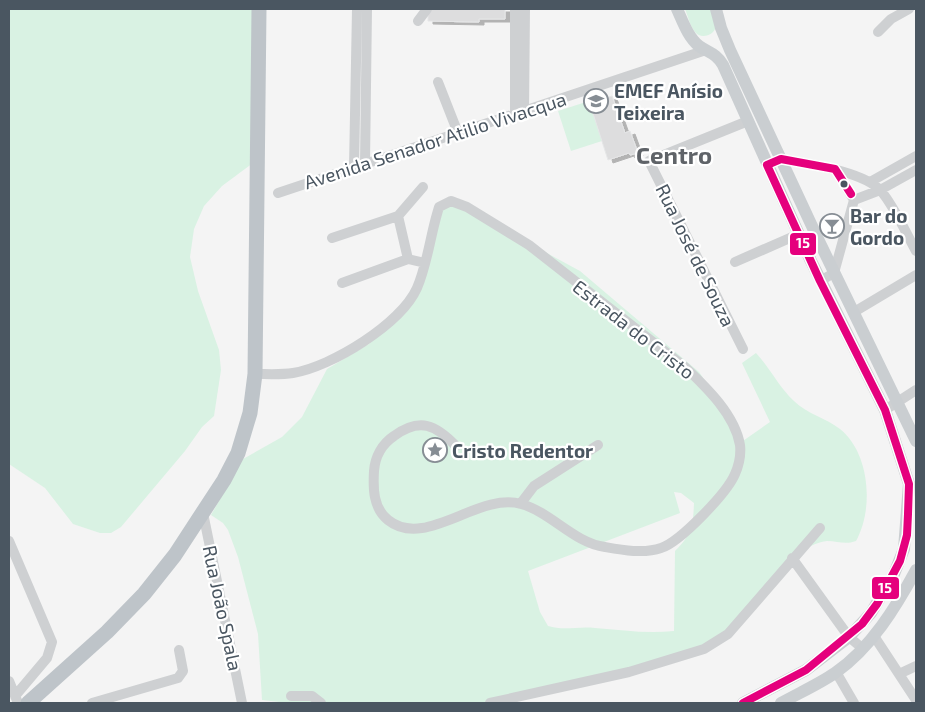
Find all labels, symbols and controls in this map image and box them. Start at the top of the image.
place label: EMEF Anísio Teixeira [614,79,723,124]
street label: Avenida Senador Atilio Vivacqua [301,87,569,193]
school or university icon: EMEF Anísio Teixeira [583,88,609,114]
district label: Centro [636,140,712,169]
unlabelled marker [839,179,849,189]
street label: Rua José de Souza [651,180,741,330]
place label: Bar do Gordo [850,204,907,249]
bar icon: Bar do Gordo [819,213,845,239]
line badge: 15 [789,232,817,256]
text: 15 [796,234,810,251]
street label: Estrada do Cristo [569,274,699,384]
place icon: Cristo Redentor [422,437,448,463]
place label: Cristo Redentor [452,439,593,462]
street label: Rua João Spala [198,543,248,673]
line badge: 15 [871,576,900,600]
text: 15 [878,579,892,596]

